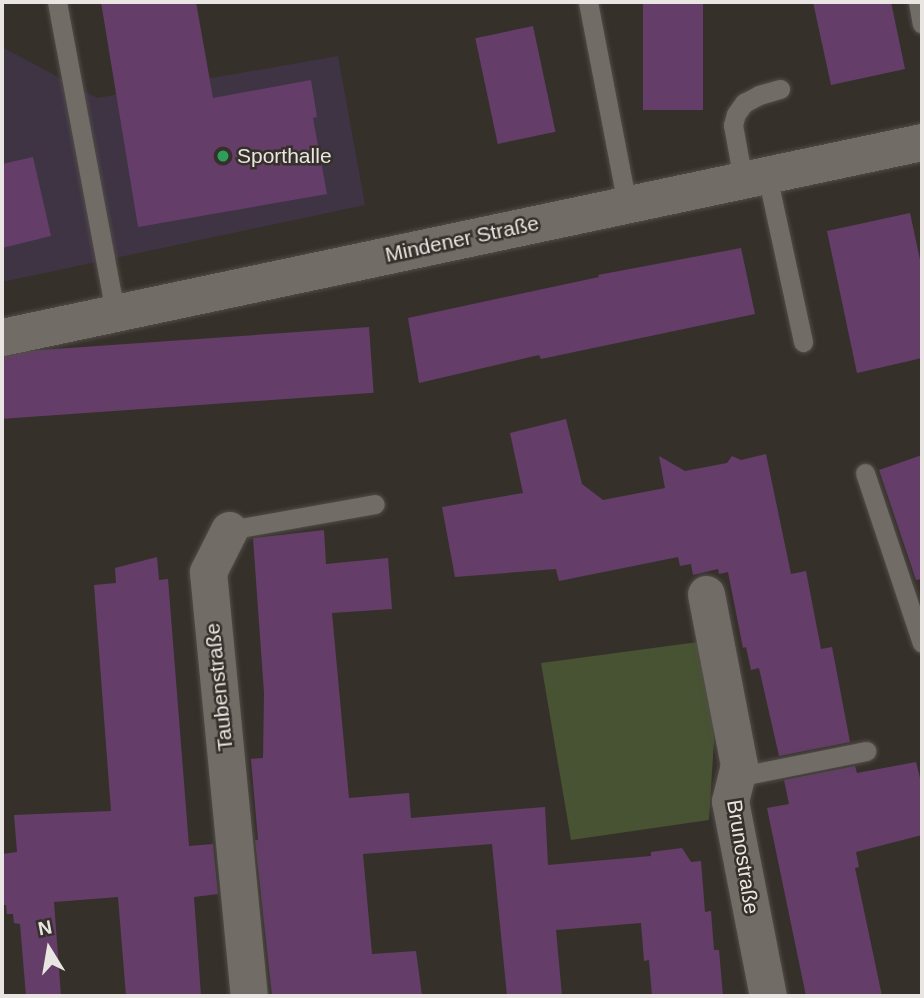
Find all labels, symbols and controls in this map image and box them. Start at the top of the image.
place label: Sporthalle [237,143,332,169]
marker: Sporthalle [215,148,231,164]
street label: Mindener Straße [383,210,541,268]
street label: Taubenstraße [200,622,238,752]
street label: Brunostraße [722,798,764,916]
north arrow [14,914,84,984]
text: N [36,916,54,940]

